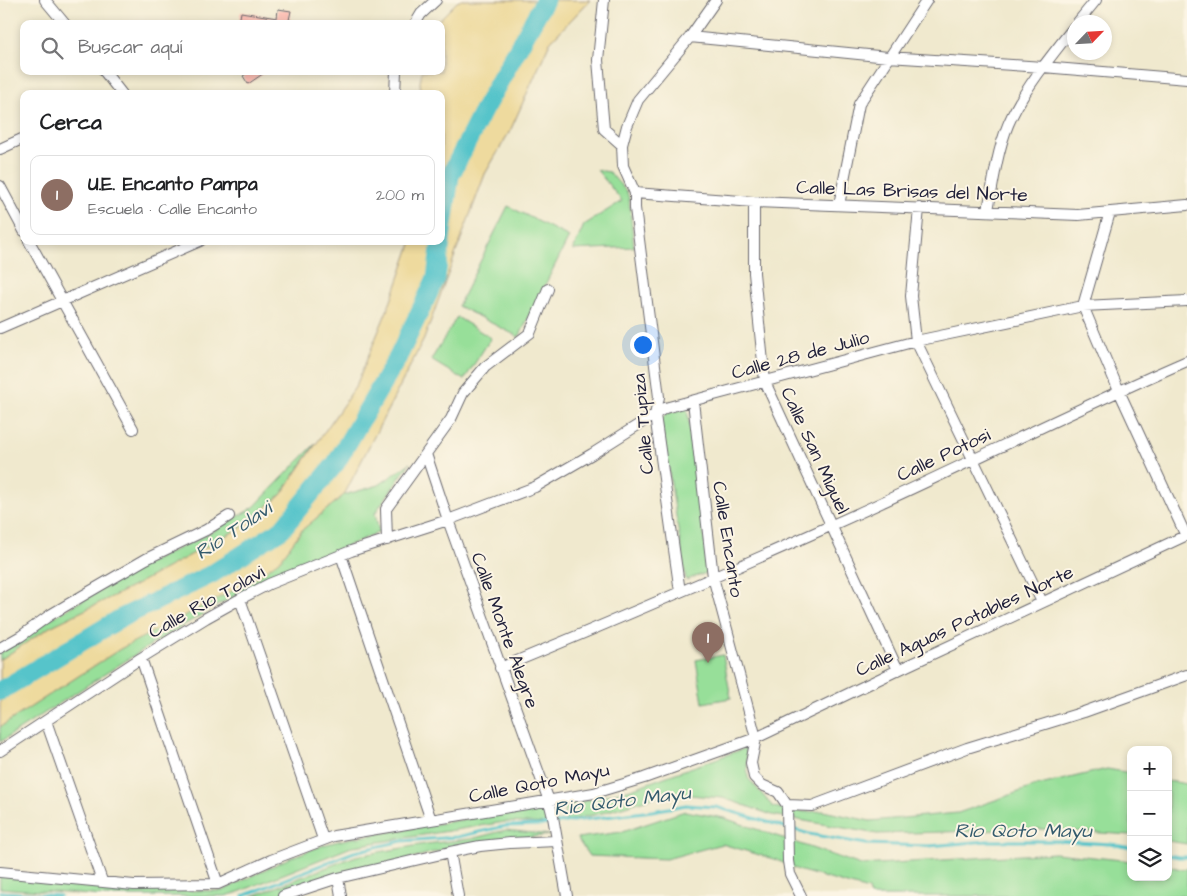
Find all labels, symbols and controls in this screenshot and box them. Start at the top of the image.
north arrow [1067,15,1112,60]
search box [20,20,445,75]
icon: search [38,34,66,62]
text: Buscar aquí [78,34,182,61]
text: Cerca [40,108,102,137]
text: U.E. Encanto Pampa [88,171,258,198]
street label: Calle Las Brisas del Norte [796,174,1028,209]
text: 1 [56,184,58,206]
text: 200 m [376,184,424,206]
text: Escuela · Calle Encanto [88,198,257,220]
street label: Calle 28 de Julio [728,324,873,387]
your location [630,332,656,358]
street label: Calle Tupiza [626,372,661,475]
street label: Calle San Miguel [772,383,856,519]
street label: Calle Potosi [892,422,995,489]
street label: Calle Encanto [705,479,750,600]
water label: Río Tolavi [190,493,280,567]
street label: Calle Monte Alegre [463,549,545,713]
street label: Calle Río Tolavi [144,559,270,646]
street label: Calle Aguas Potables Norte [851,559,1078,685]
pin: 1 [692,622,724,663]
map controls [1127,746,1172,881]
button: + [1127,746,1172,791]
street label: Calle Qoto Mayu [467,757,612,811]
water label: Rio Qoto Mayu [552,779,694,824]
button: − [1127,791,1172,836]
water label: Rio Qoto Mayu [954,817,1093,846]
button: layers [1127,836,1172,881]

